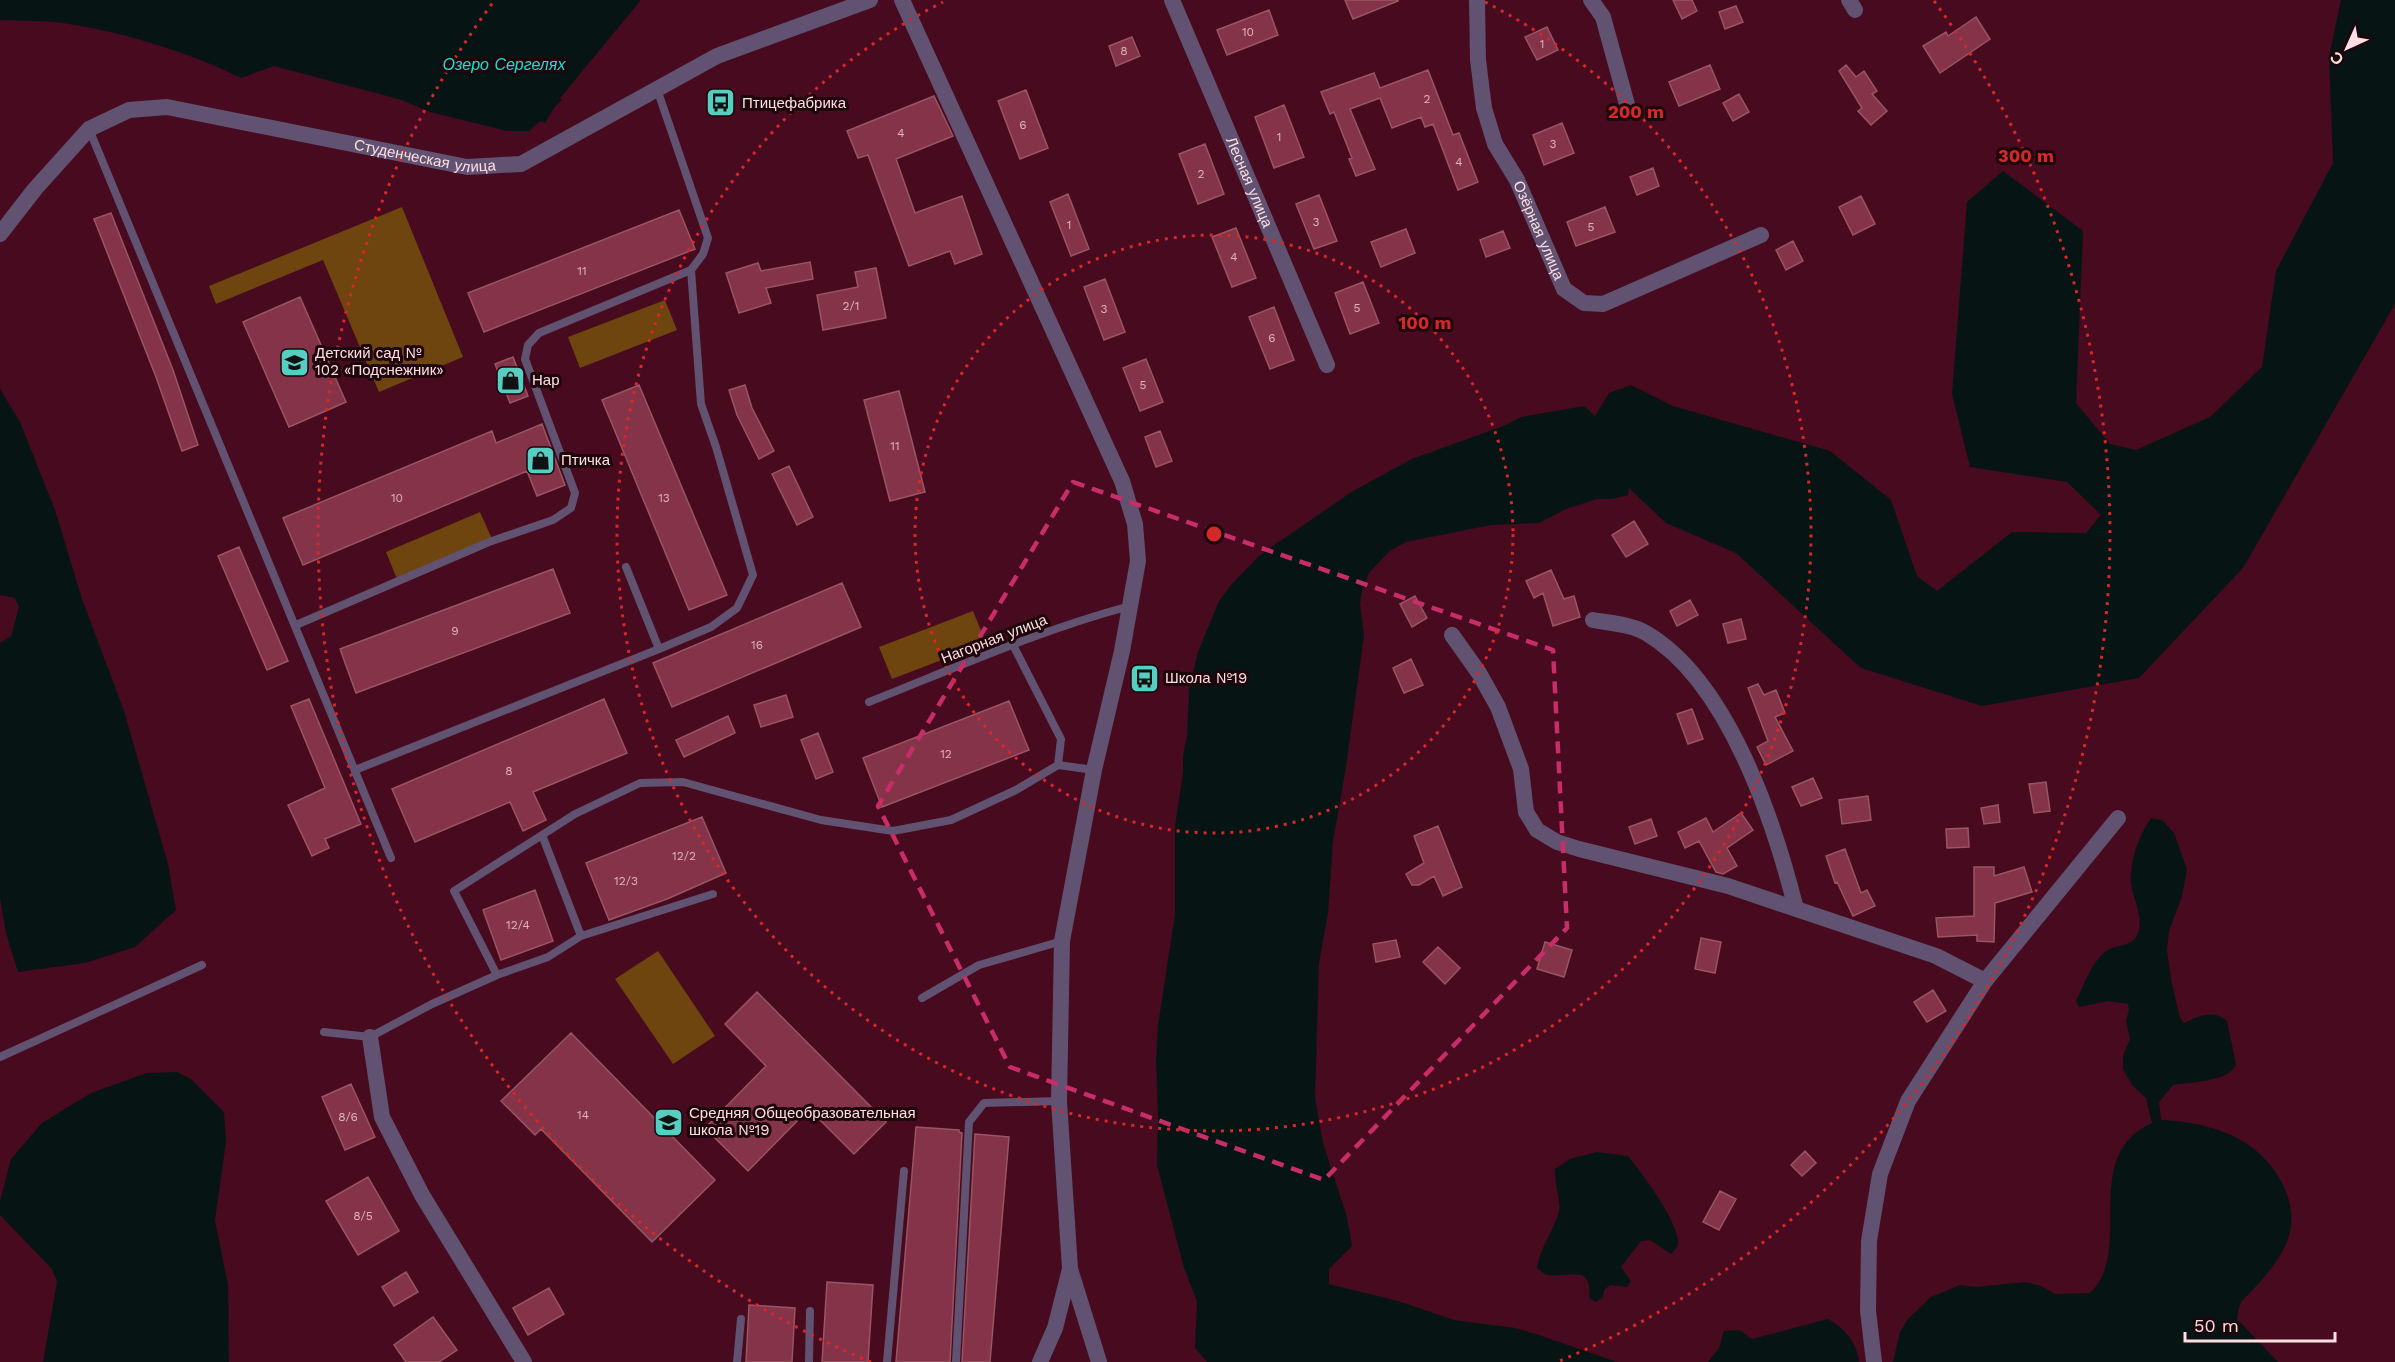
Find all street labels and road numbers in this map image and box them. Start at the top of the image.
street label: Лесная улица [1222,134,1277,231]
street label: Студенческая улица [353,136,497,177]
street label: Озёрная улица [1509,178,1568,283]
street label: Нагорная улица [938,610,1050,667]

